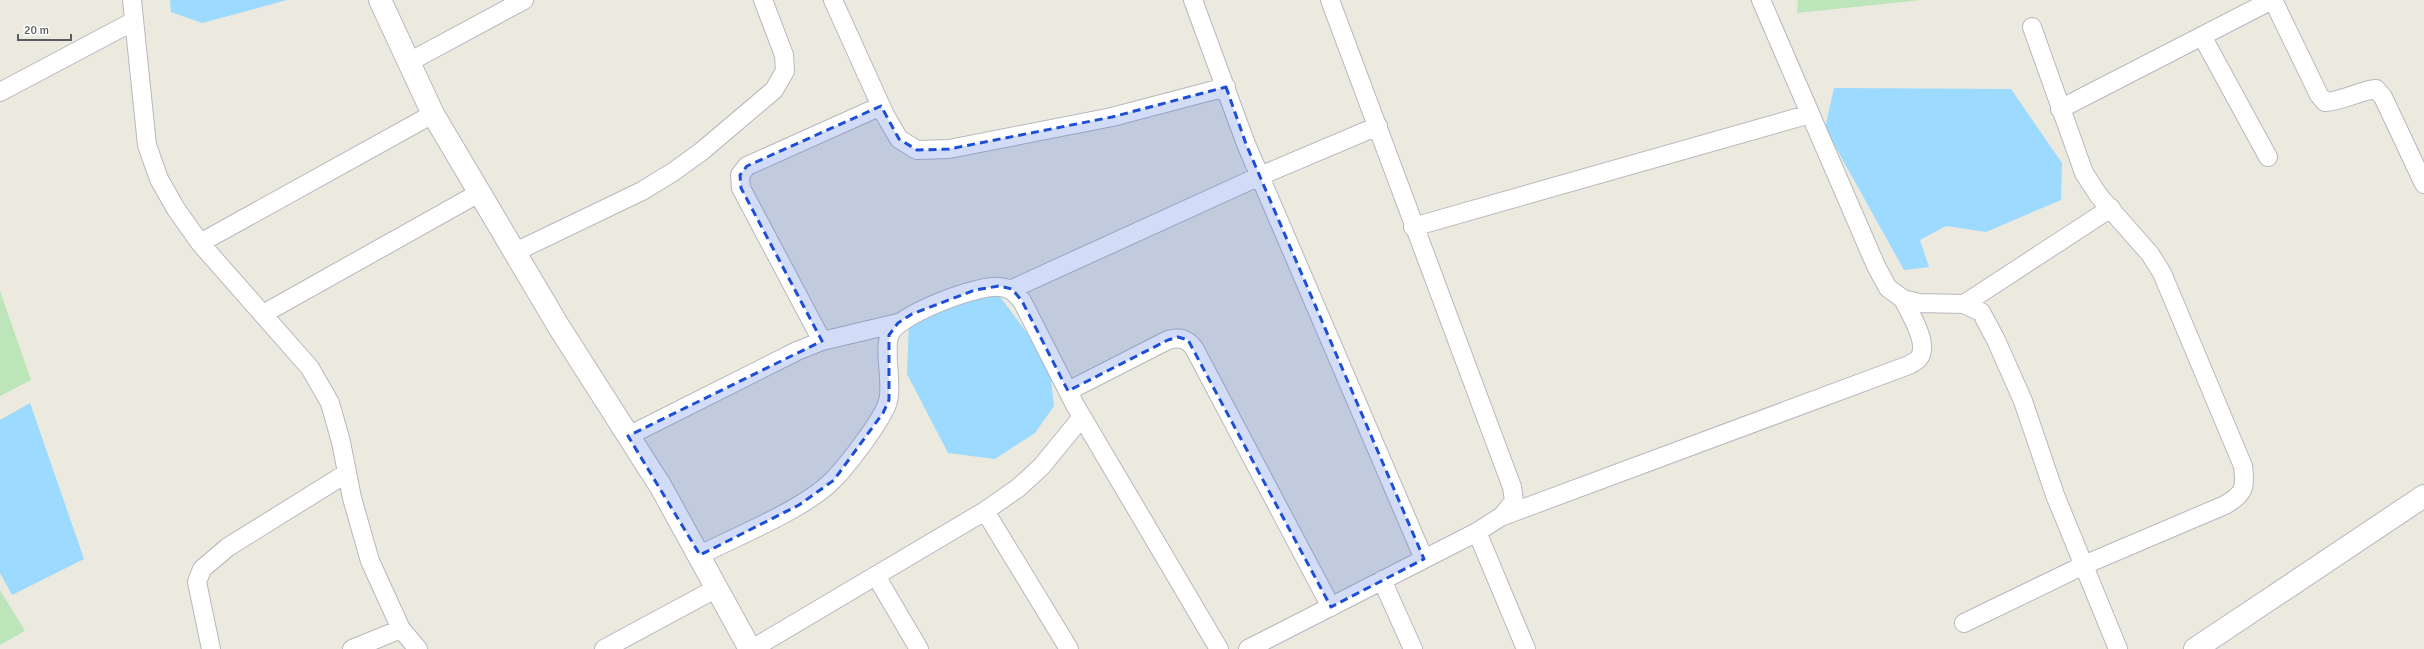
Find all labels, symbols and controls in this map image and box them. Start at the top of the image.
scale bar [18,16,71,42]
text: 20 m [24,23,49,38]

